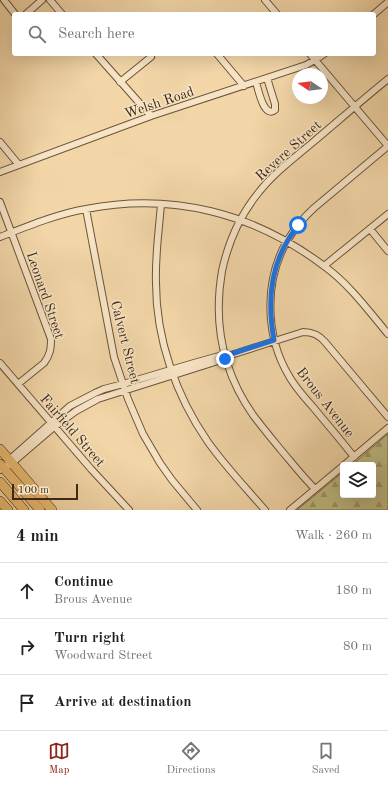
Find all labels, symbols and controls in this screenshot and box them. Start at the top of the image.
search box [12,12,376,56]
icon: search [26,23,48,45]
text: Search here [58,27,135,42]
north arrow [292,68,328,104]
street label: Welsh Road [123,85,196,121]
street label: Revere Street [253,118,324,184]
route start [289,216,307,234]
street label: Leonard Street [24,250,67,341]
street label: Calvert Street [108,299,142,385]
route end [216,350,234,368]
street label: Brous Avenue [294,365,357,440]
street label: Fairfield Street [37,392,107,470]
map controls [340,462,376,498]
button: layers [340,462,376,498]
scale bar [12,482,78,501]
text: 100 m [18,485,49,496]
text: 4 min [16,528,59,545]
text: Walk · 260 m [295,529,372,542]
text: Continue [54,575,113,590]
icon: ahead [16,580,38,602]
text: 180 m [335,584,372,597]
text: Brous Avenue [54,593,132,606]
text: Turn right [54,631,125,646]
icon: right [16,636,38,658]
text: 80 m [343,640,372,653]
text: Woodward Street [54,649,153,662]
icon: arrive [16,692,38,714]
text: Arrive at destination [54,695,192,710]
tab: Map [48,740,70,778]
tab: Directions [167,740,215,778]
tab: Saved [312,740,340,778]

